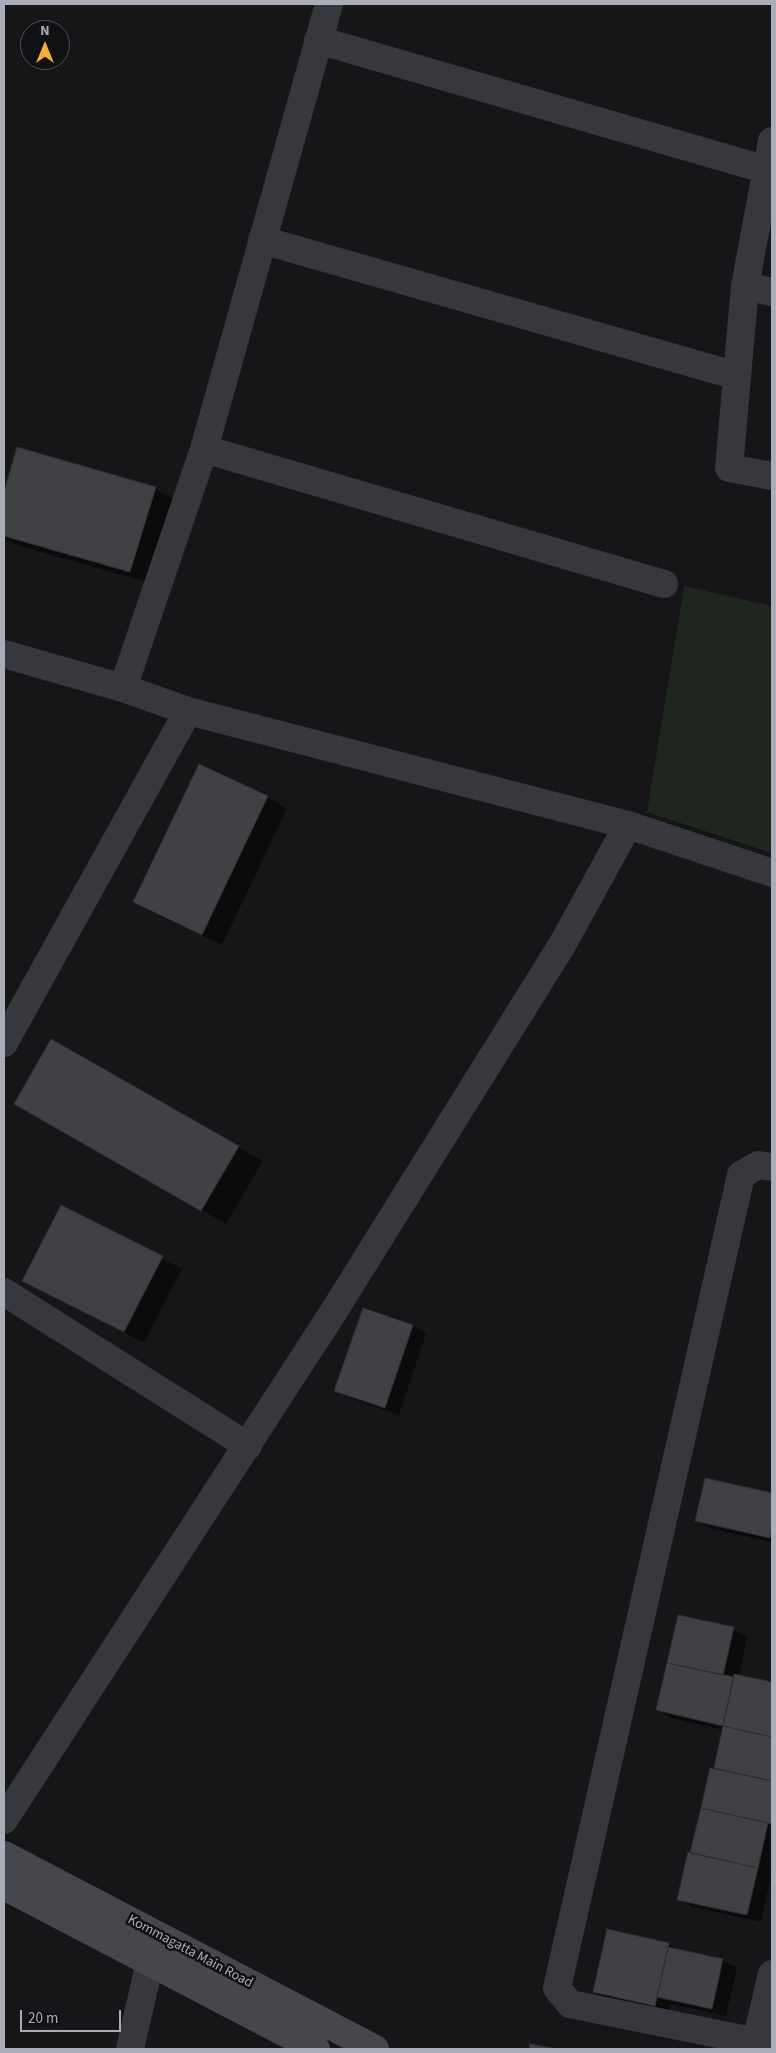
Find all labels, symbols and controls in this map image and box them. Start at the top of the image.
north arrow [20,20,70,70]
text: N [40,21,50,41]
street label: Kommagatta Main Road [124,1912,256,1992]
scale bar [22,2000,124,2032]
text: 20 m [28,2008,58,2029]

